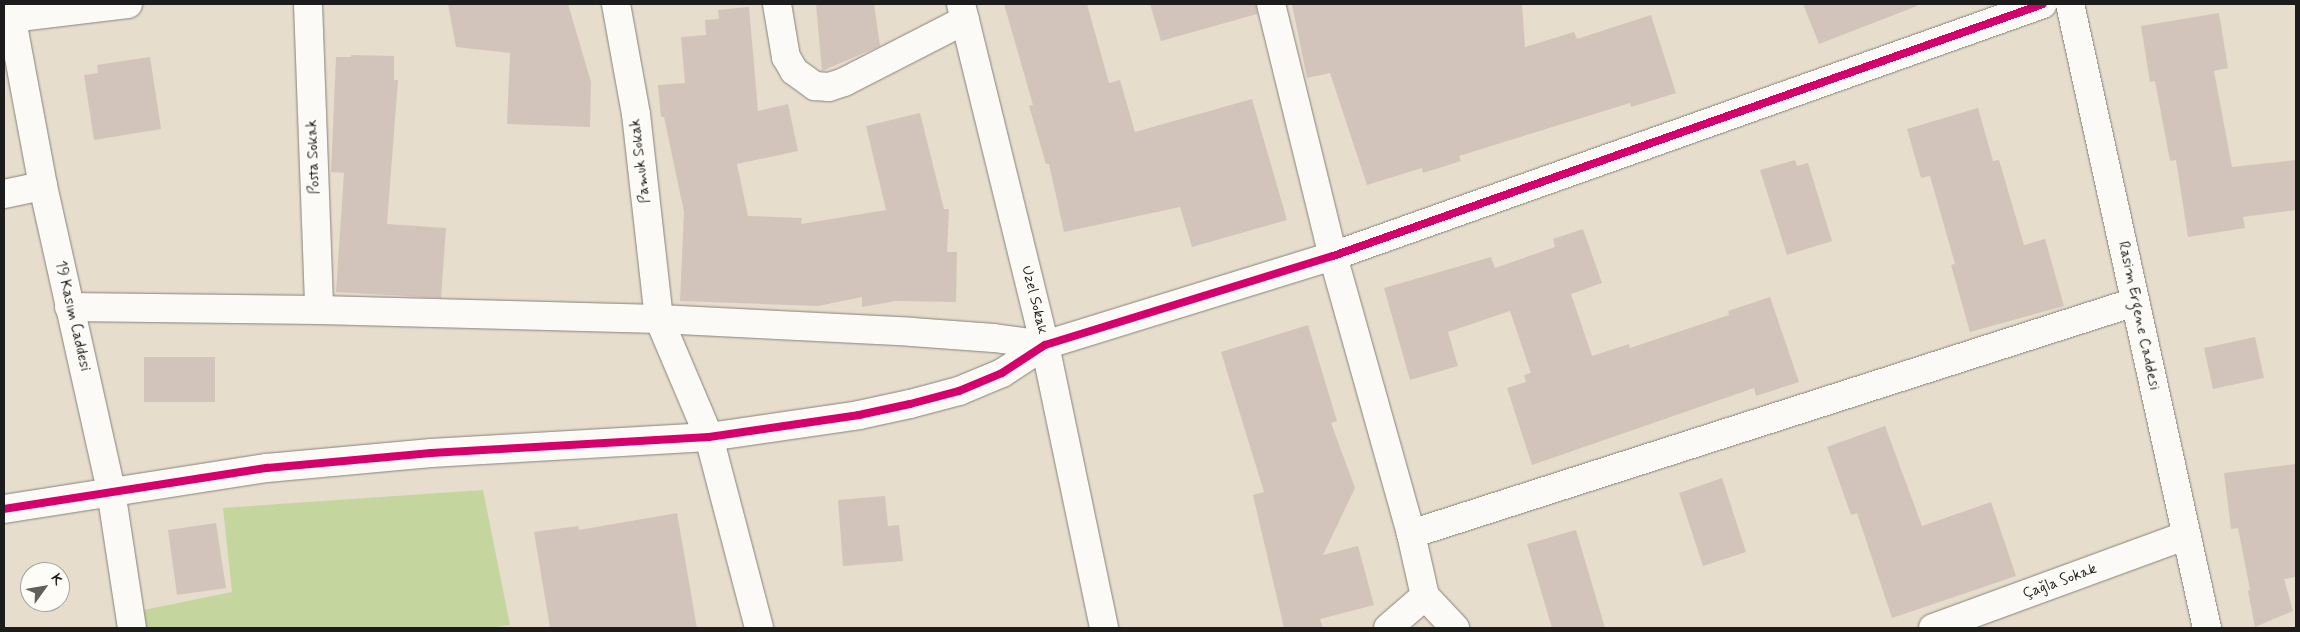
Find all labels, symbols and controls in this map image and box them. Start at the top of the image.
street label: Pamuk Sokak [627,118,655,204]
street label: Posta Sokak [304,120,324,194]
street label: Rasim Ergene Caddesi [2114,241,2162,391]
street label: 19 Kasım Caddesi [50,258,94,374]
street label: Uzel Sokak [1017,264,1051,336]
street label: Çağla Sokak [2021,560,2099,604]
north arrow [20,562,70,612]
text: K [47,571,67,589]

